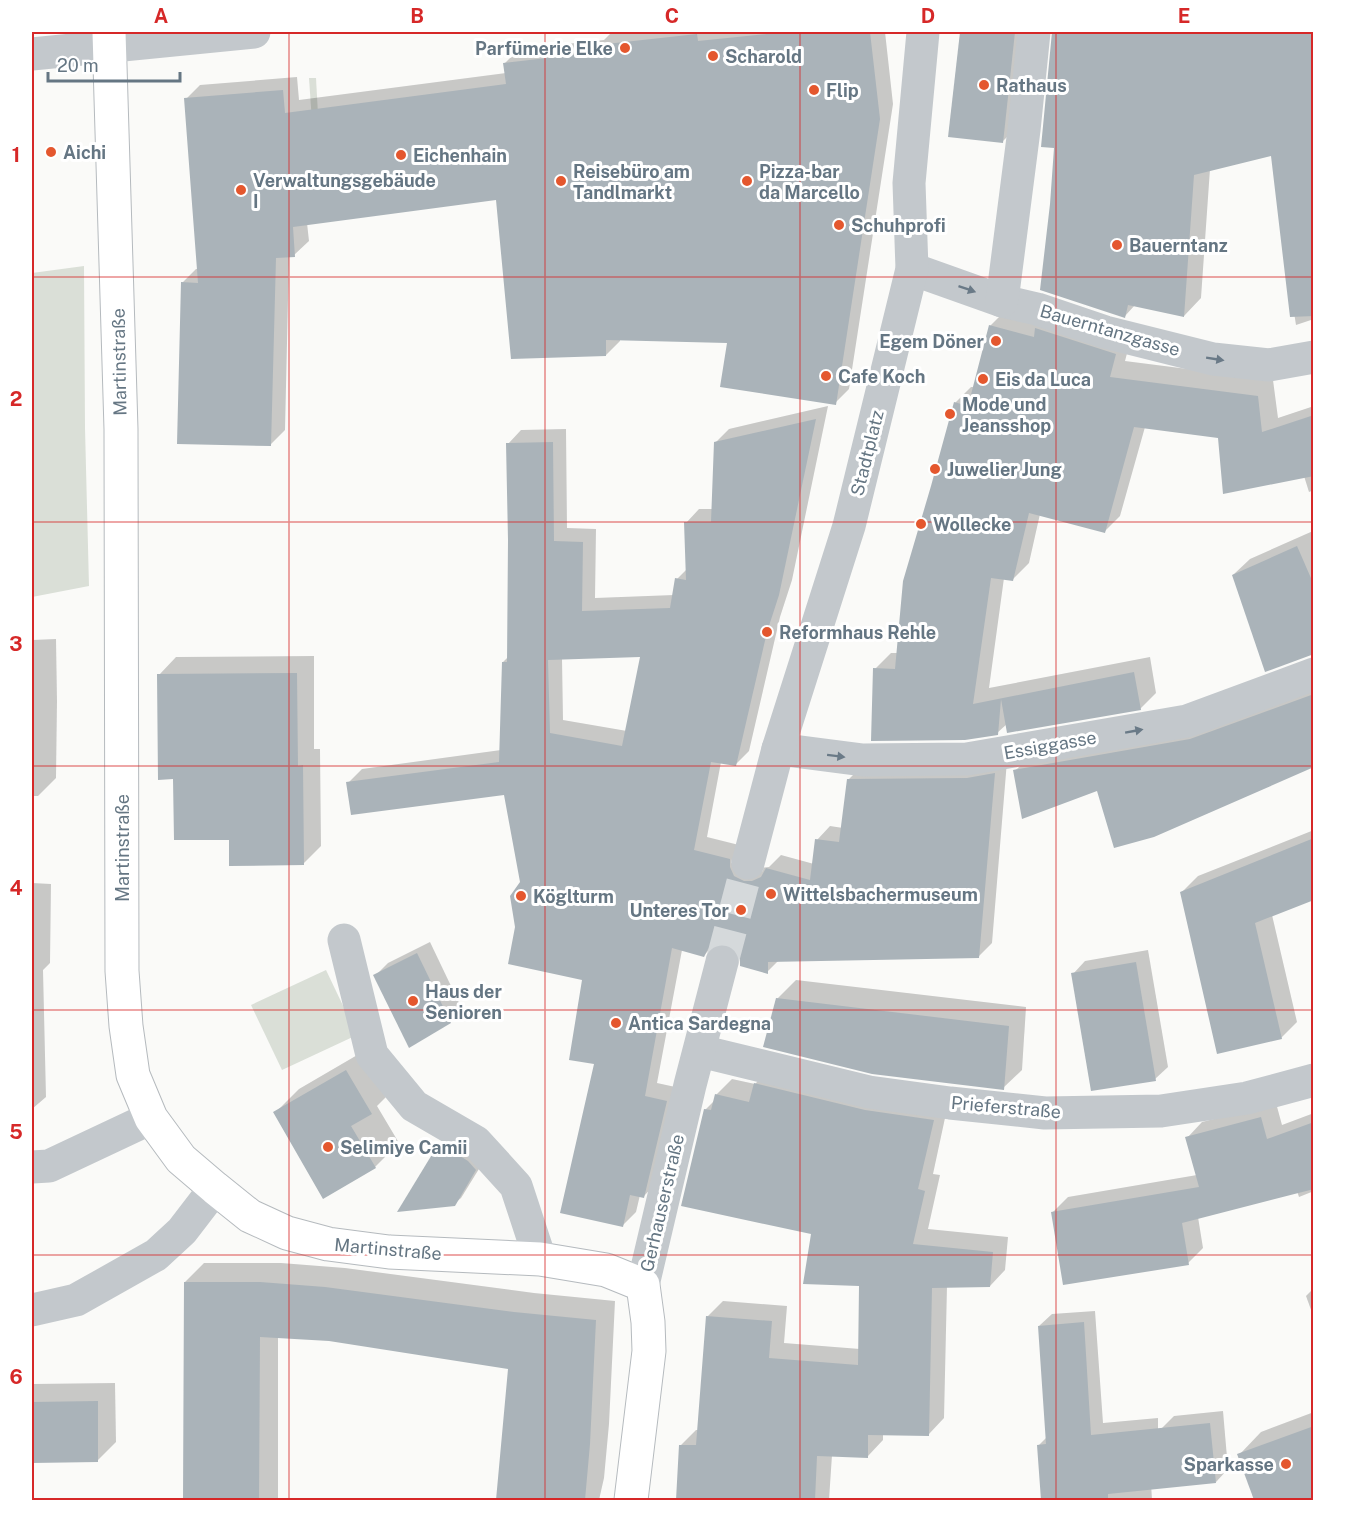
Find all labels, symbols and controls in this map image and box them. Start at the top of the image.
text: A [154,4,168,28]
text: B [410,4,424,28]
text: C [665,4,679,28]
text: D [921,4,935,28]
text: E [1178,4,1190,28]
place label: Parfümerie Elke [475,38,613,59]
marker: Parfümerie Elke [618,41,632,55]
scale bar [48,45,180,83]
place label: Scharold [725,46,802,67]
marker: Scharold [706,49,720,63]
text: 20 m [57,55,99,76]
place label: Rathaus [996,75,1067,96]
marker: Rathaus [977,78,991,92]
place label: Flip [826,80,859,101]
marker: Flip [807,83,821,97]
place label: Aichi [63,142,106,163]
text: 1 [12,143,20,167]
marker: Aichi [44,145,58,159]
place label: Eichenhain [413,145,507,166]
marker: Eichenhain [394,148,408,162]
place label: Reisebüro am Tandlmarkt [573,161,690,203]
place label: Pizza-bar da Marcello [759,161,860,203]
place label: Verwaltungsgebäude I [253,170,436,212]
marker: Reisebüro am Tandlmarkt [554,174,568,188]
marker: Pizza-bar da Marcello [740,174,754,188]
marker: Verwaltungsgebäude I [234,183,248,197]
place label: Schuhprofi [851,215,946,236]
marker: Schuhprofi [832,218,846,232]
place label: Bauerntanz [1129,235,1228,256]
marker: Bauerntanz [1110,238,1124,252]
one-way arrow [958,284,976,294]
street label: Bauerntanzgasse [1038,300,1182,360]
street label: Martinstraße [108,308,130,416]
place label: Egem Döner [879,331,985,352]
marker: Egem Döner [989,334,1003,348]
one-way arrow [1206,354,1225,363]
place label: Cafe Koch [838,366,925,387]
marker: Cafe Koch [819,369,833,383]
place label: Eis da Luca [995,369,1091,390]
marker: Eis da Luca [976,372,990,386]
text: 2 [10,387,22,411]
place label: Mode und Jeansshop [962,394,1051,436]
marker: Mode und Jeansshop [943,407,957,421]
street label: Stadtplatz [846,408,888,498]
place label: Juwelier Jung [947,459,1062,480]
marker: Juwelier Jung [928,462,942,476]
place label: Wollecke [933,514,1011,535]
marker: Wollecke [914,517,928,531]
place label: Reformhaus Rehle [779,622,936,643]
marker: Reformhaus Rehle [760,625,774,639]
text: 3 [9,632,23,656]
one-way arrow [1124,726,1143,735]
street label: Essiggasse [1002,727,1098,763]
one-way arrow [827,752,846,761]
street label: Martinstraße [112,794,133,902]
text: 4 [9,876,23,900]
place label: Wittelsbachermuseum [783,884,978,905]
place label: Köglturm [533,886,614,907]
marker: Wittelsbachermuseum [764,887,778,901]
marker: Köglturm [514,889,528,903]
place label: Unteres Tor [629,900,730,921]
marker: Unteres Tor [734,903,748,917]
place label: Haus der Senioren [425,981,502,1023]
marker: Haus der Senioren [406,994,420,1008]
place label: Antica Sardegna [628,1013,771,1034]
marker: Antica Sardegna [609,1016,623,1030]
street label: Prieferstraße [950,1092,1062,1122]
text: 5 [9,1120,23,1144]
street label: Gerhauserstraße [636,1132,688,1274]
place label: Selimiye Camii [340,1137,467,1158]
marker: Selimiye Camii [321,1140,335,1154]
street label: Martinstraße [333,1234,443,1264]
text: 6 [9,1365,23,1389]
place label: Sparkasse [1184,1454,1274,1475]
marker: Sparkasse [1279,1457,1293,1471]

